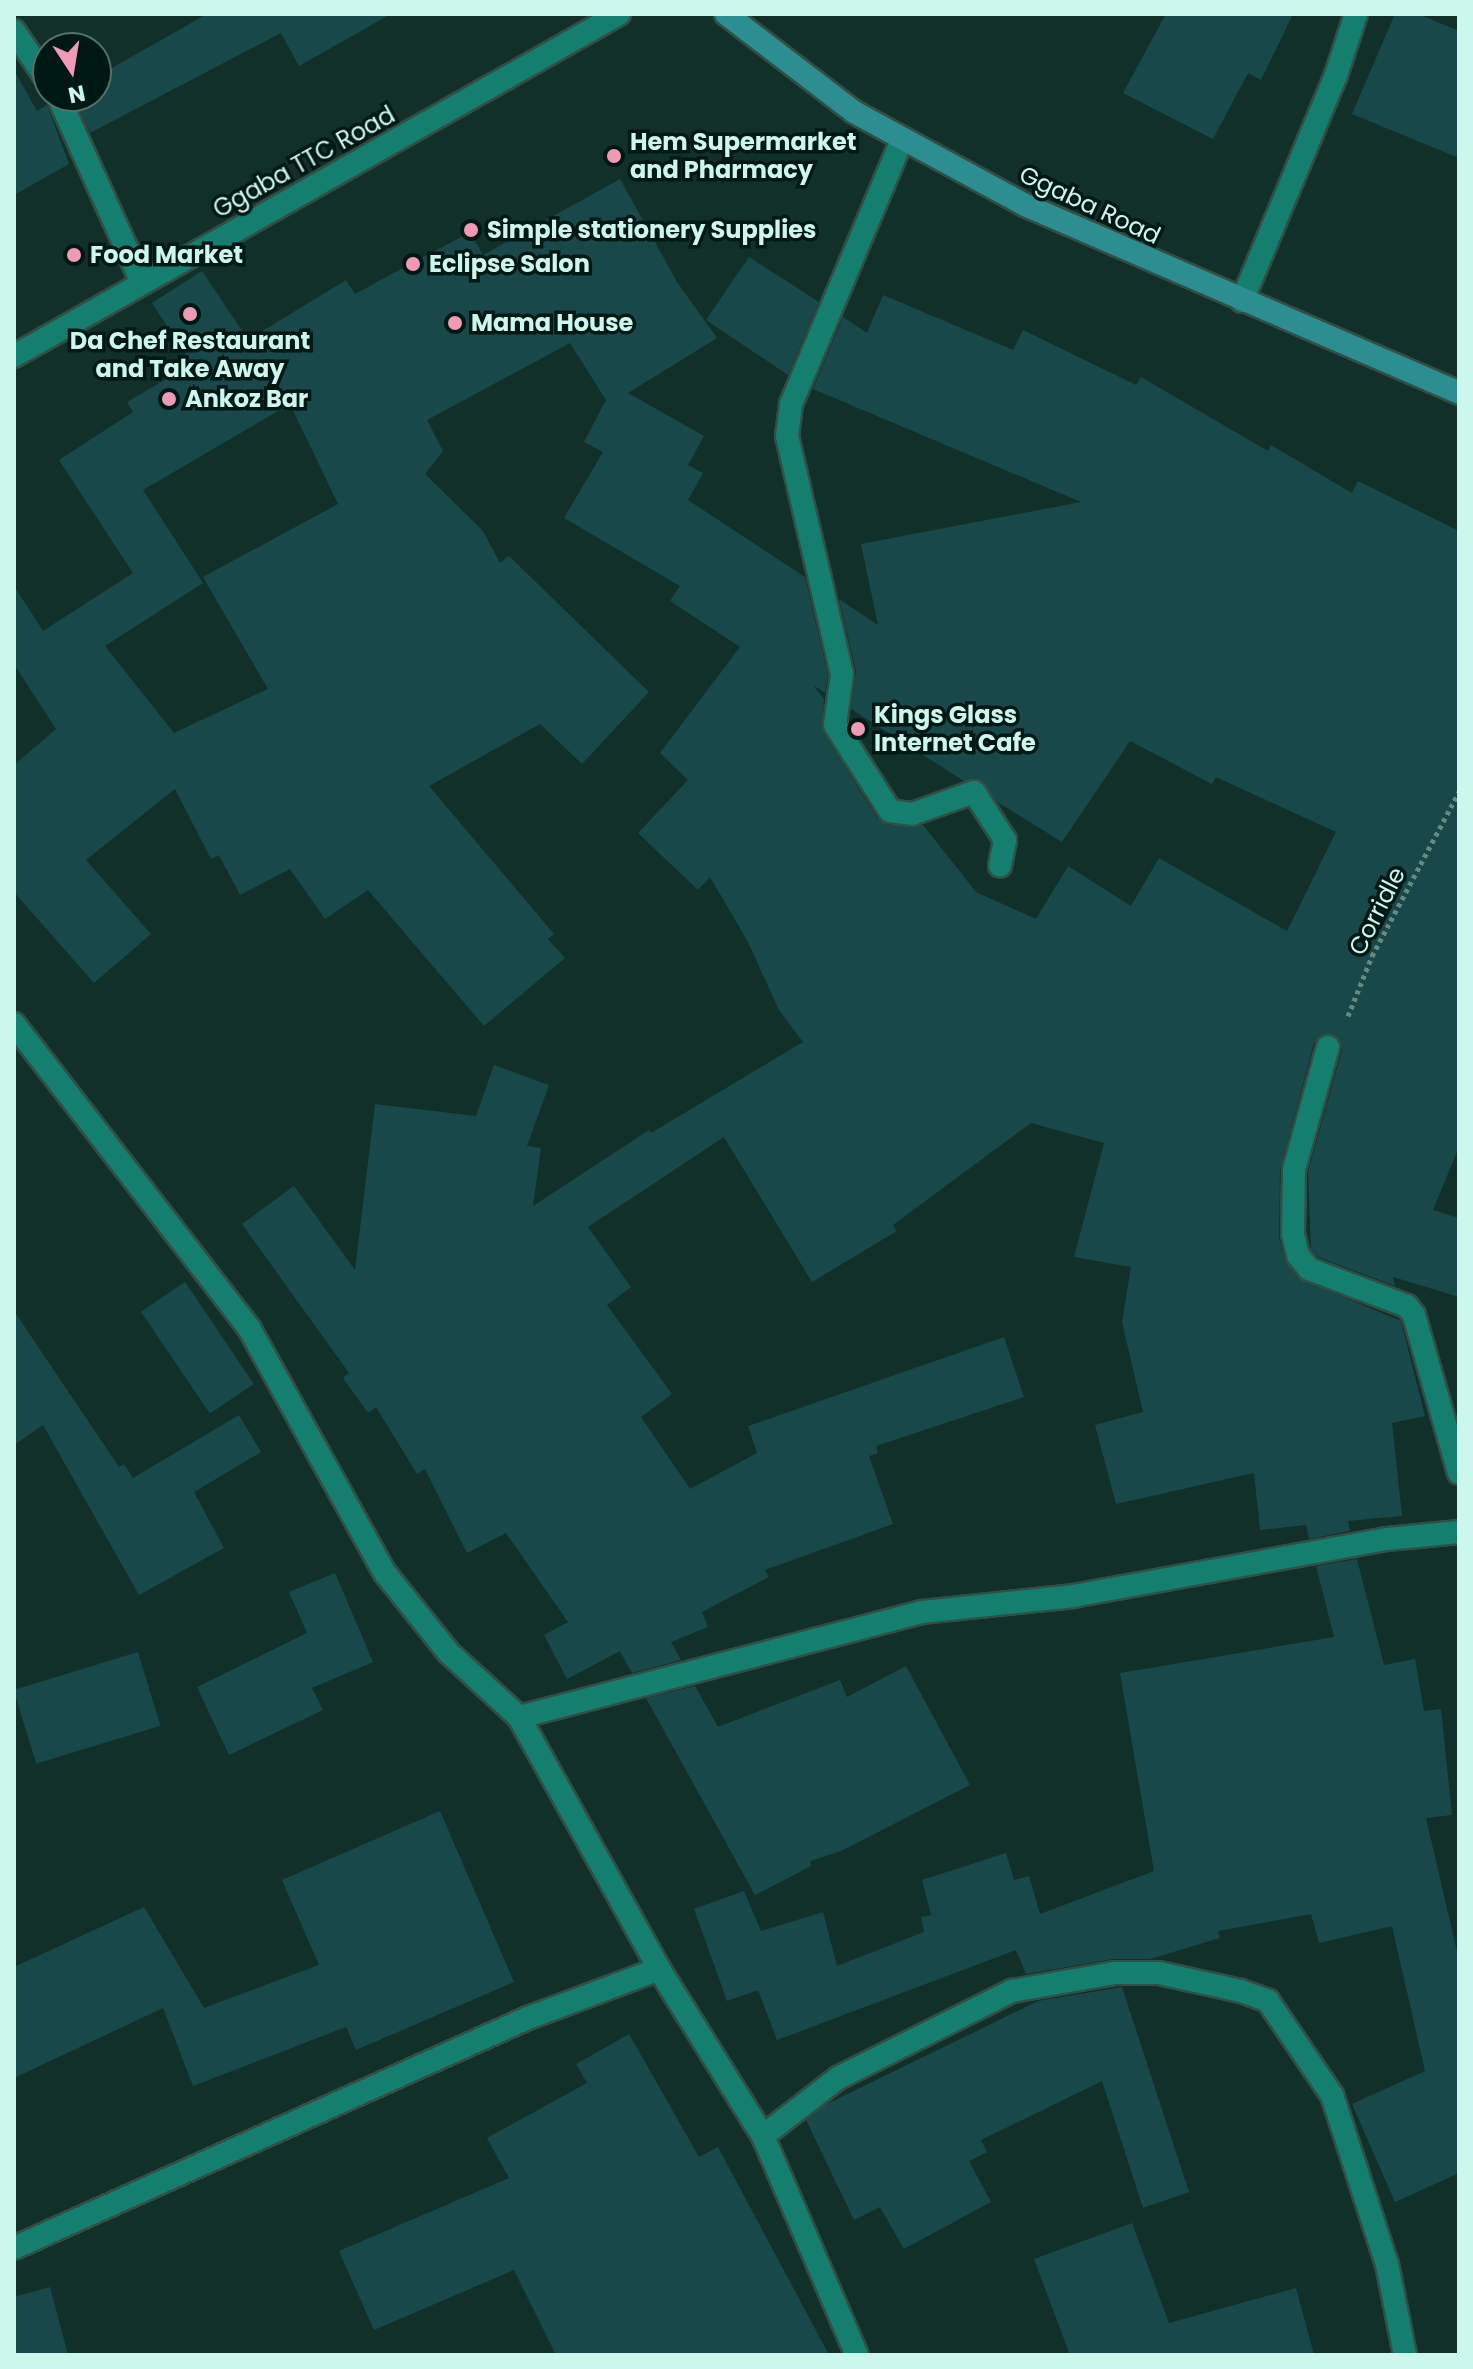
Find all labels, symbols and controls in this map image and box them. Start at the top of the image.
north arrow [32,32,112,112]
text: N [65,77,88,111]
street label: Ggaba TTC Road [208,100,400,224]
place label: Hem Supermarket and Pharmacy [630,128,856,184]
marker: Hem Supermarket and Pharmacy [605,147,623,165]
street label: Ggaba Road [1015,160,1165,250]
place label: Simple stationery Supplies [487,216,816,244]
marker: Simple stationery Supplies [462,221,480,239]
place label: Food Market [90,241,243,269]
marker: Food Market [65,246,83,264]
place label: Eclipse Salon [429,250,590,278]
marker: Eclipse Salon [404,255,422,273]
marker: Da Chef Restaurant and Take Away [181,305,199,323]
place label: Mama House [471,309,633,337]
marker: Mama House [446,314,464,332]
place label: Da Chef Restaurant and Take Away [70,327,310,383]
place label: Ankoz Bar [185,385,308,413]
marker: Ankoz Bar [160,390,178,408]
place label: Kings Glass Internet Cafe [874,701,1036,757]
marker: Kings Glass Internet Cafe [849,720,867,738]
street label: Corridle [1343,862,1411,960]

